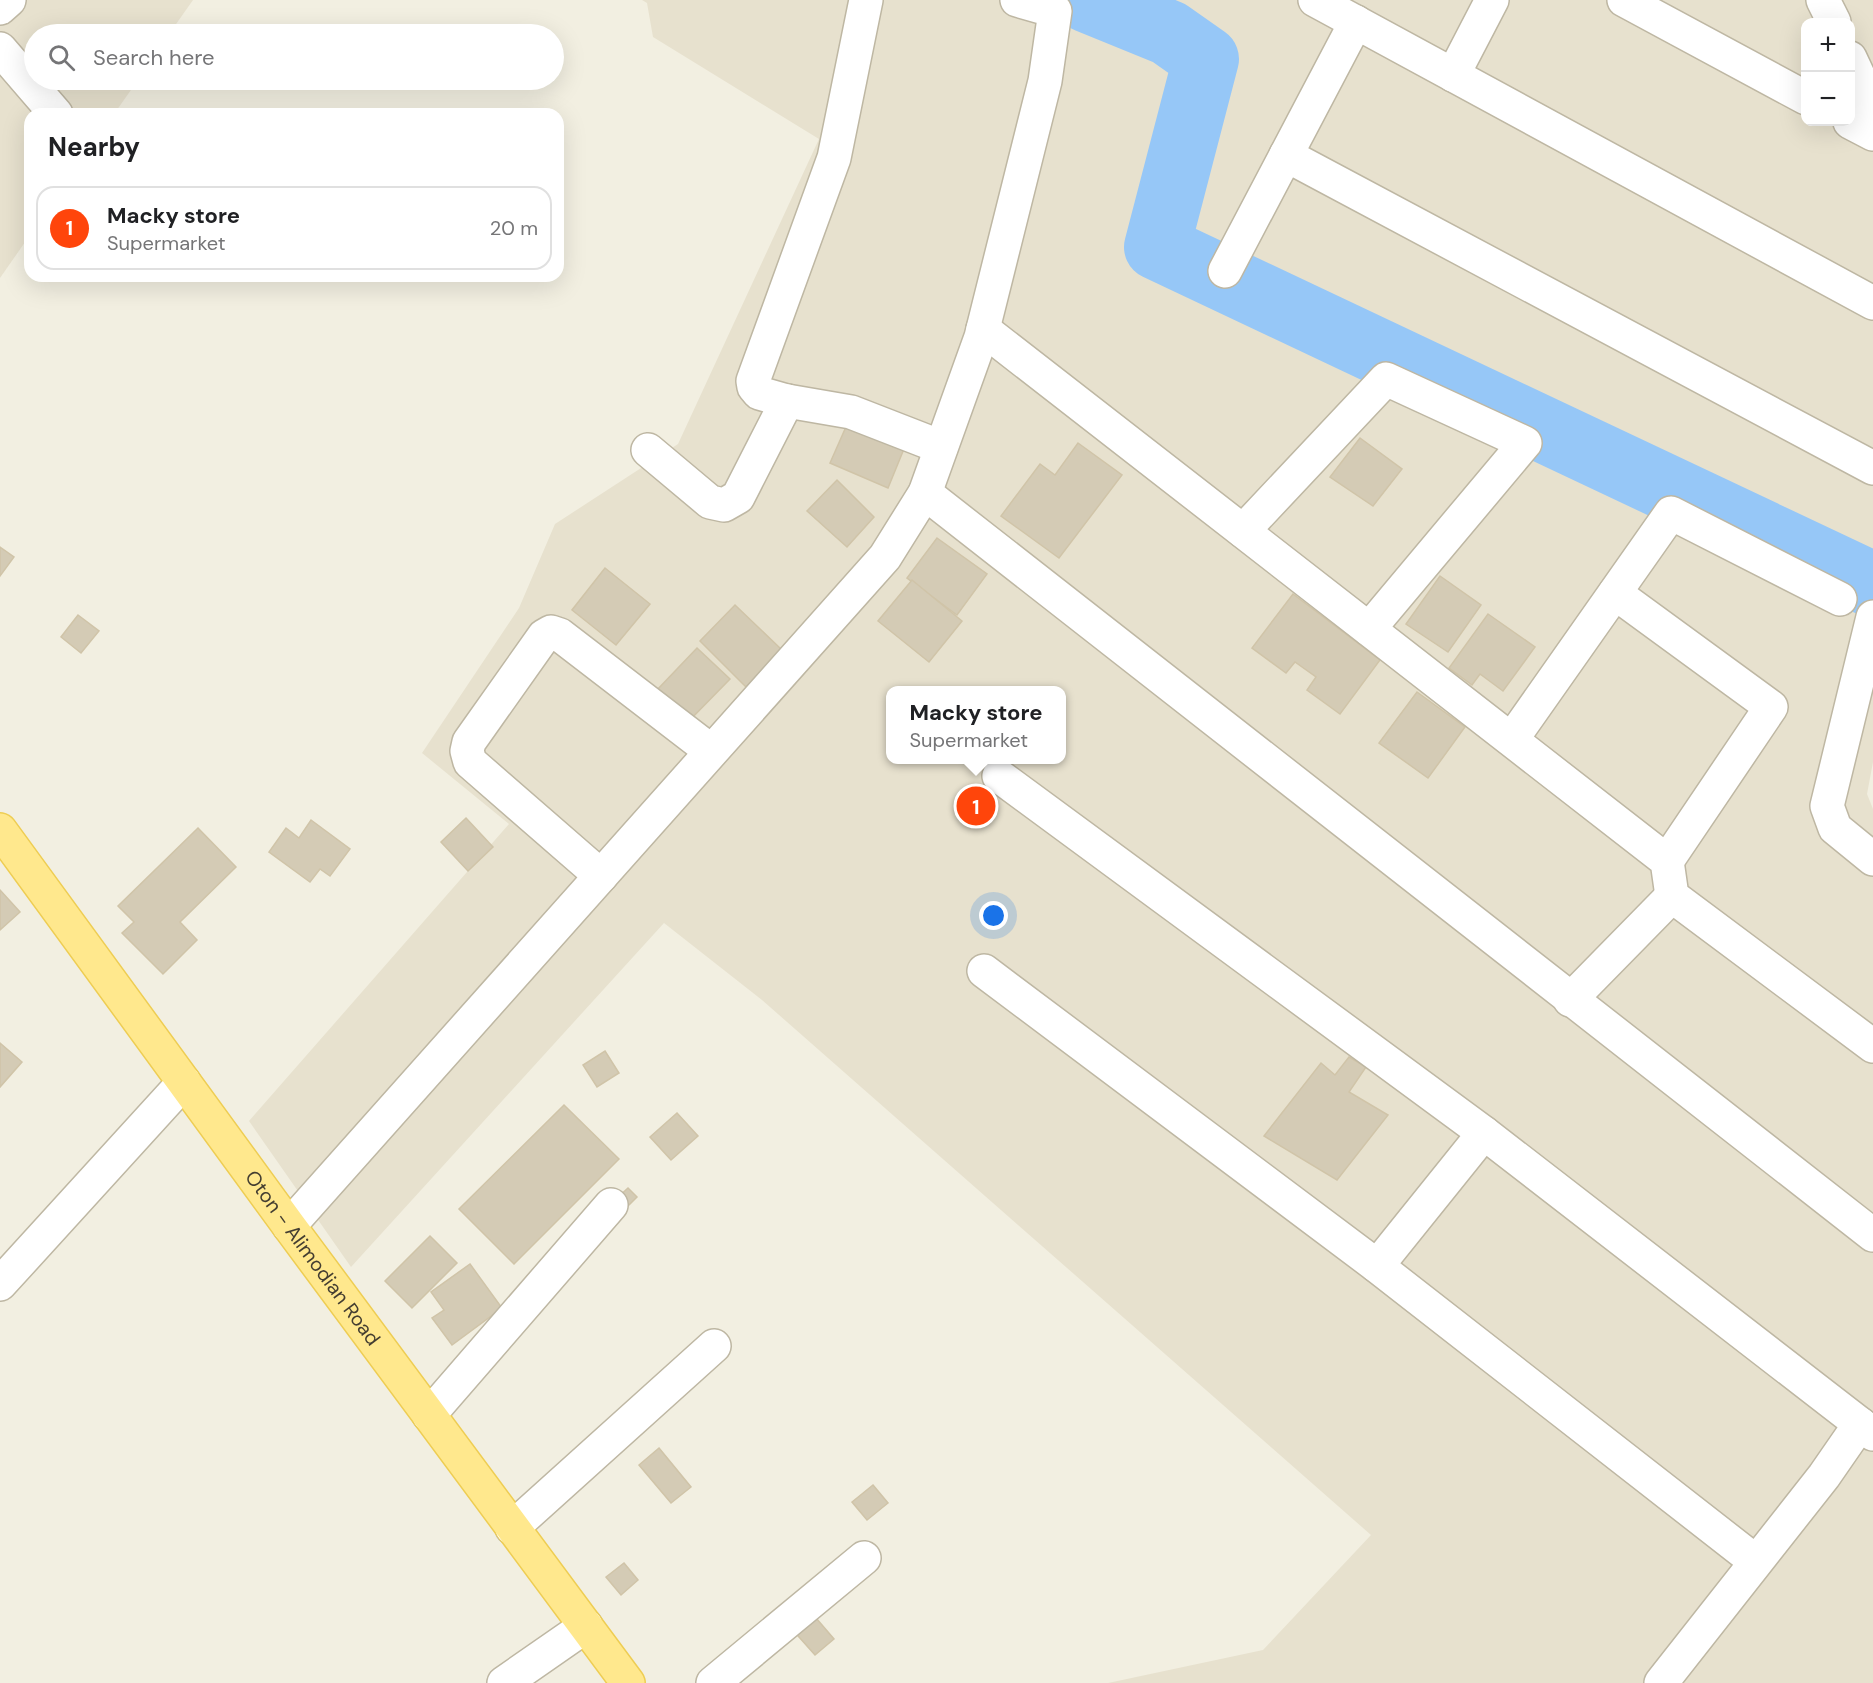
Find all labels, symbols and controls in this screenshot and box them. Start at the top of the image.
map controls [1801,18,1855,126]
button: + [1801,18,1855,72]
search box [24,24,564,90]
icon: search [45,41,78,74]
text: Search here [93,43,214,72]
button: − [1801,72,1855,126]
text: Nearby [48,130,140,164]
text: Macky store [107,201,240,230]
text: 1 [66,215,73,241]
text: 20 m [490,215,538,241]
text: Supermarket [107,230,226,256]
popup [886,686,1066,764]
text: Macky store [909,698,1043,727]
text: Supermarket [909,727,1028,753]
pin: 1 [956,784,996,828]
your location [979,901,1008,930]
street label: Oton - Alimodian Road [240,1165,386,1351]

